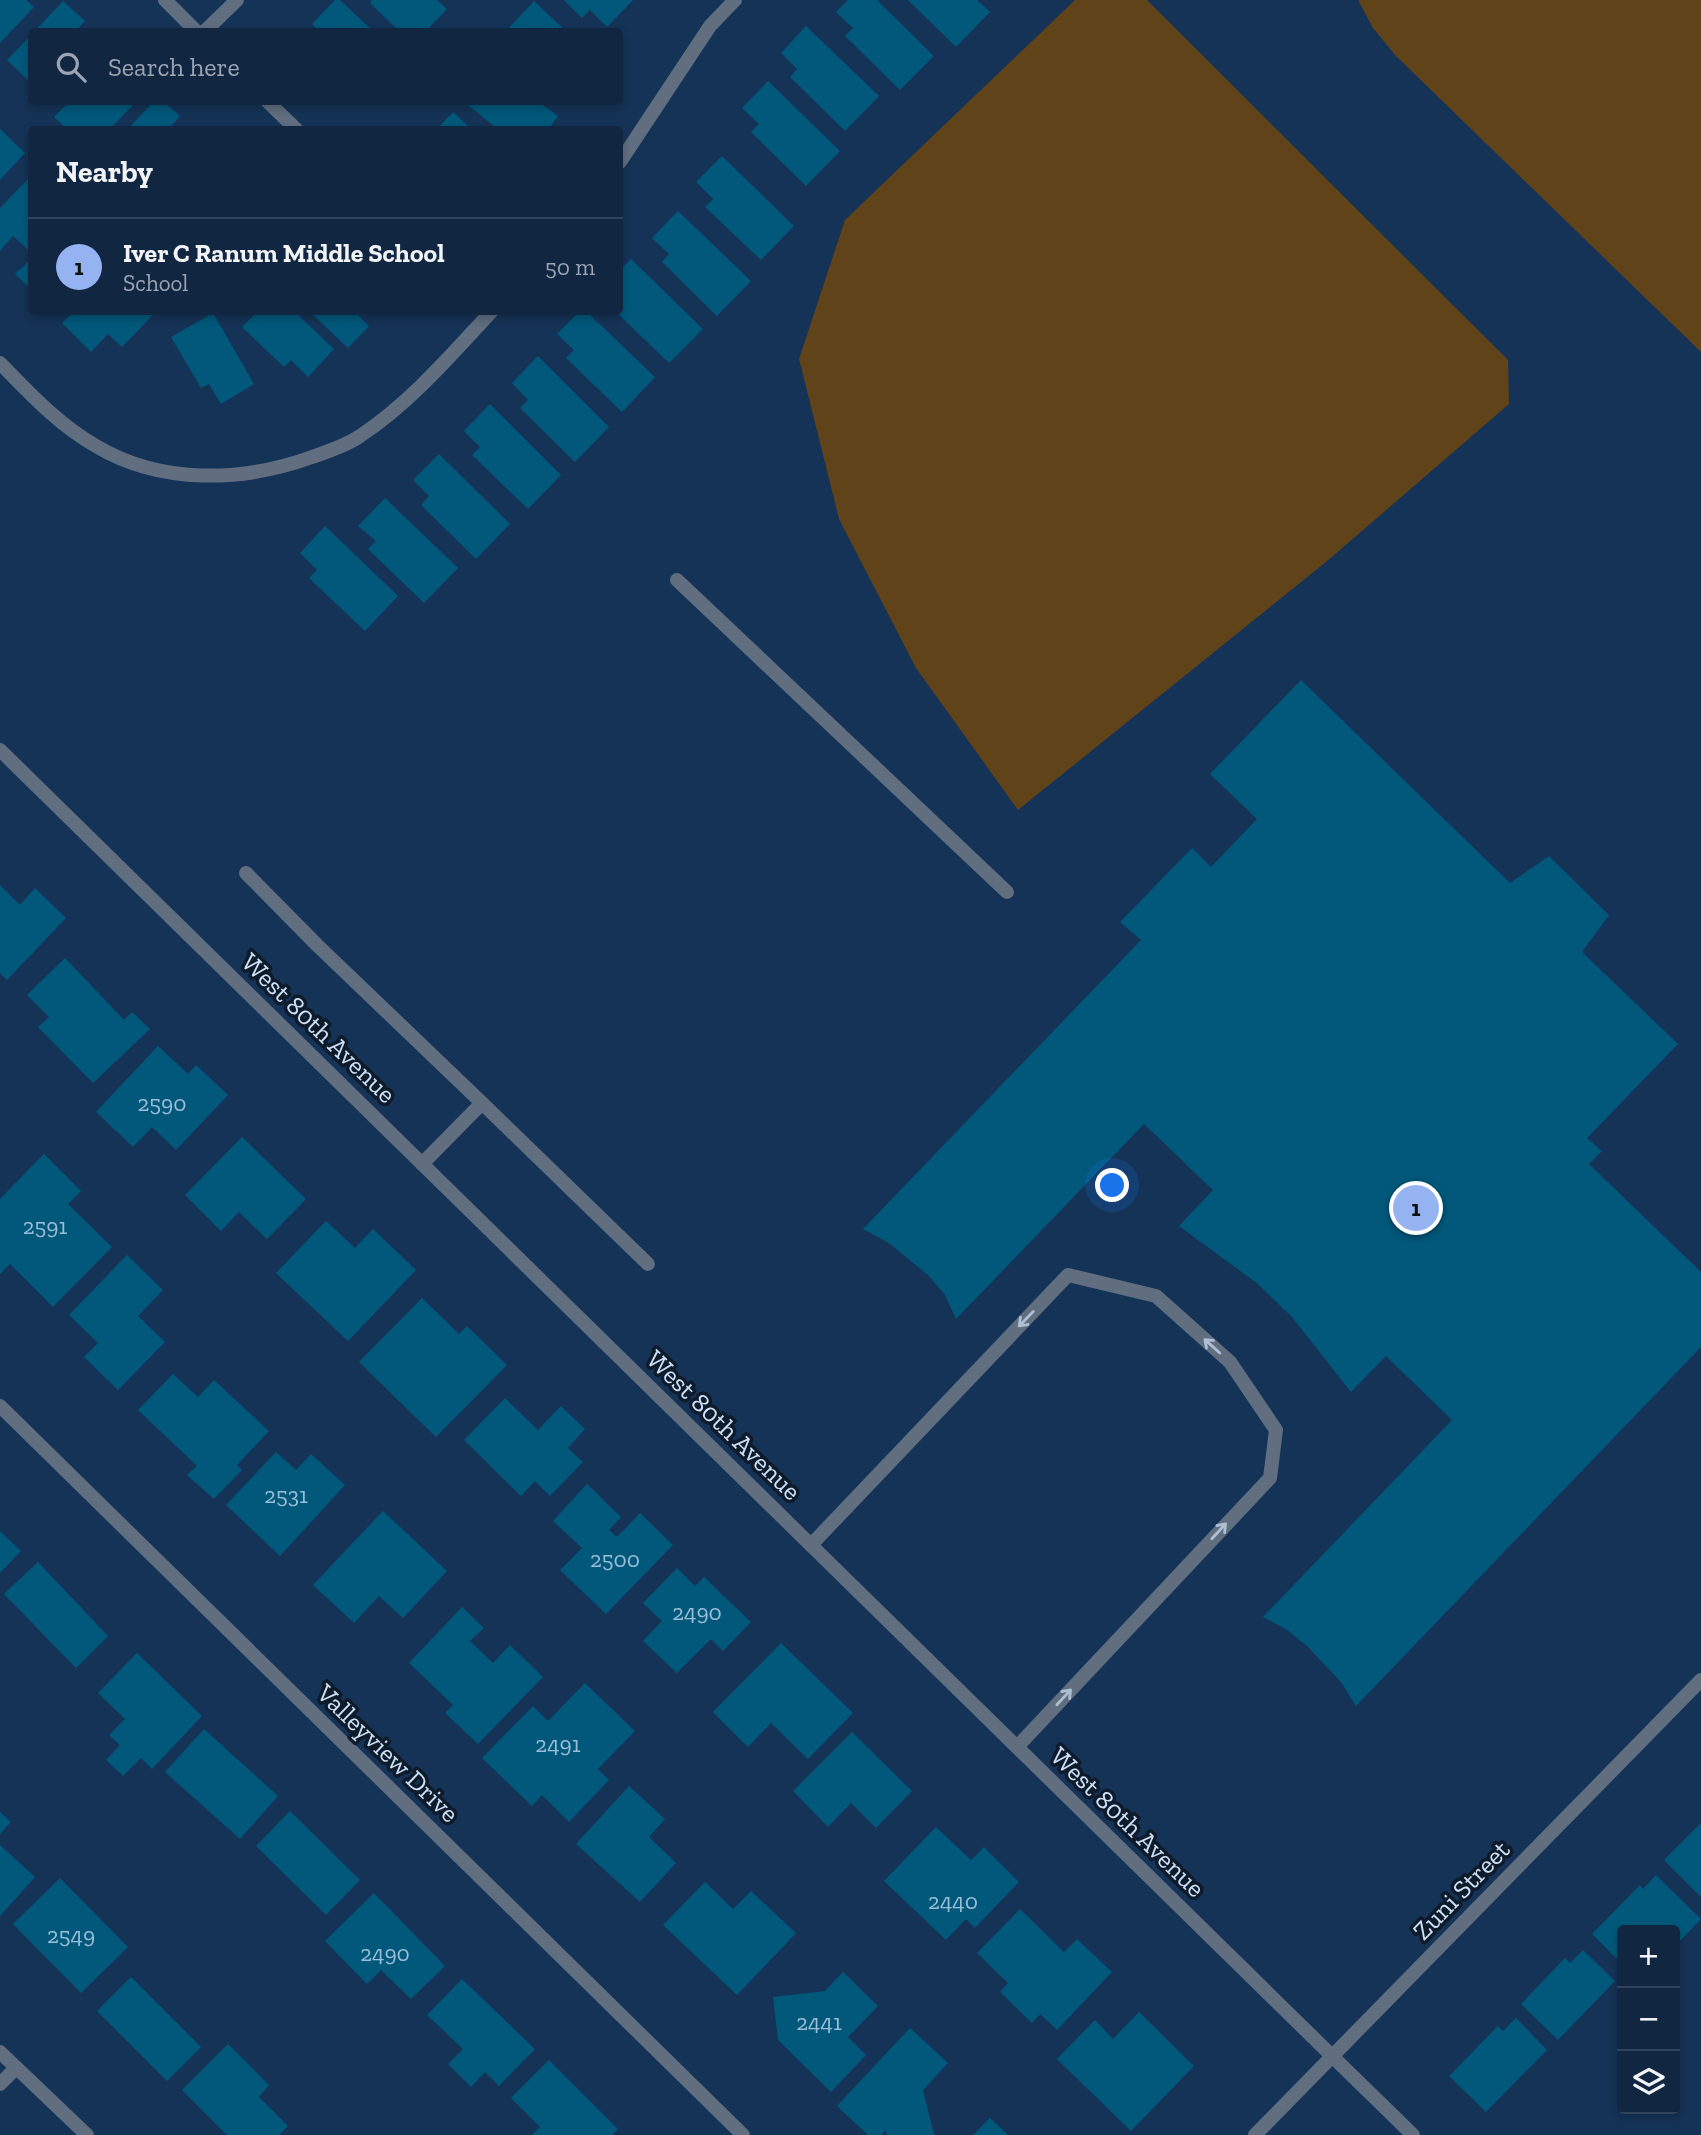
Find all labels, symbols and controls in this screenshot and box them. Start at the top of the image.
search box [28,28,623,105]
icon: search [52,48,90,86]
text: Search here [108,51,240,83]
text: Nearby [56,154,153,190]
text: Iver C Ranum Middle School [123,237,445,269]
text: 1 [74,253,84,281]
text: 50 m [545,253,595,281]
text: School [123,269,188,297]
street label: West 80th Avenue [235,946,403,1110]
house number: 2590 [137,1089,187,1117]
your location [1095,1168,1129,1202]
pin: 1 [1393,1182,1439,1234]
house number: 2591 [23,1212,67,1240]
one-way arrow [1017,1310,1034,1327]
one-way arrow [1204,1338,1222,1354]
street label: West 80th Avenue [640,1343,808,1507]
house number: 2531 [264,1481,308,1509]
one-way arrow [1211,1523,1228,1540]
house number: 2500 [590,1545,640,1573]
house number: 2490 [672,1598,722,1626]
street label: Valleyview Drive [309,1676,466,1829]
one-way arrow [1055,1689,1072,1706]
house number: 2491 [535,1730,581,1758]
street label: West 80th Avenue [1044,1740,1212,1904]
street label: Zuni Street [1406,1833,1516,1946]
house number: 2440 [928,1887,978,1915]
house number: 2549 [47,1921,95,1949]
map controls [1617,1925,1680,2114]
button: + [1617,1925,1680,1988]
house number: 2490 [360,1939,410,1967]
button: − [1617,1988,1680,2051]
house number: 2441 [796,2008,842,2036]
button: layers [1617,2051,1680,2114]

